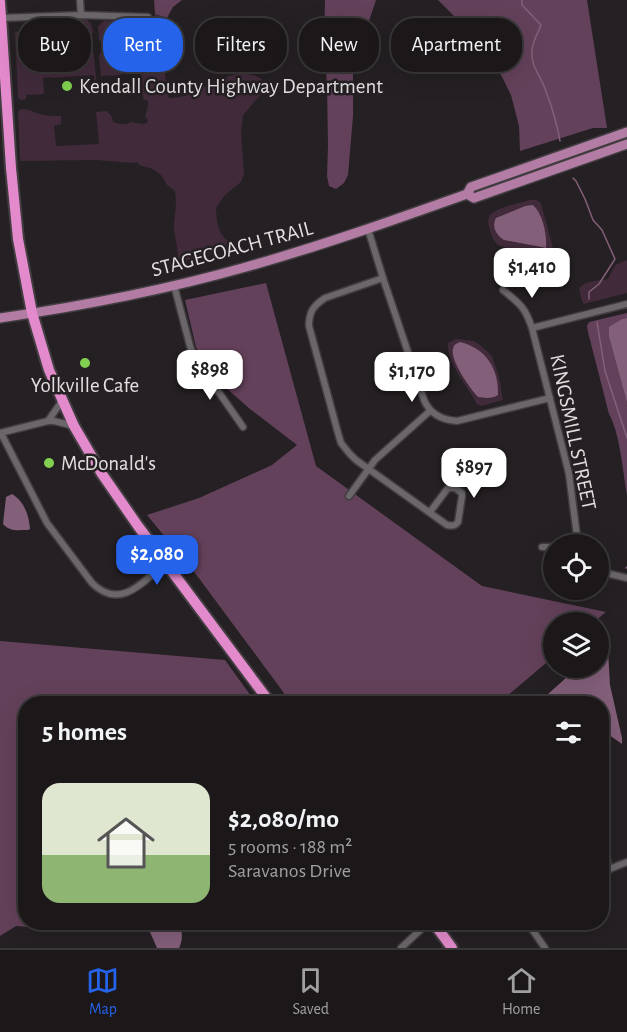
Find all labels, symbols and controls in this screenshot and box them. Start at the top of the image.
chip: Buy [18,18,91,72]
chip: Rent [103,18,183,72]
chip: Filters [195,18,287,72]
chip: New [299,18,379,72]
chip: Apartment [391,18,522,72]
place label: Kendall County Highway Department [79,76,383,97]
marker: Kendall County Highway Department [60,79,74,93]
street label: STAGECOACH TRAIL [149,217,315,281]
pin: $1,410 [483,248,581,299]
text: $1,410 [508,257,556,277]
pin: $898 [174,350,246,401]
pin: $1,170 [363,352,461,403]
street label: KINGSMILL STREET [546,352,600,512]
marker: Yolkville Cafe [78,356,92,370]
text: $898 [191,359,229,379]
text: $1,170 [388,361,436,381]
place label: Yolkville Cafe [31,375,139,396]
pin: $897 [438,448,510,499]
place label: McDonald's [61,453,156,474]
marker: McDonald's [42,456,56,470]
text: $897 [455,457,493,477]
map controls [543,534,609,678]
button: locate [543,534,609,600]
pin: $2,080 [108,535,206,586]
text: $2,080 [130,544,184,564]
button: layers [543,612,609,678]
icon: filters [552,716,585,749]
text: 5 homes [42,719,127,745]
text: $2,080/mo [228,806,339,832]
icon: home [90,807,162,879]
text: 5 rooms · 188 m² [228,837,352,857]
text: Saravanos Drive [228,861,351,881]
tab: Map [86,964,119,1019]
tab: Saved [292,964,329,1019]
tab: Home [502,964,541,1019]

